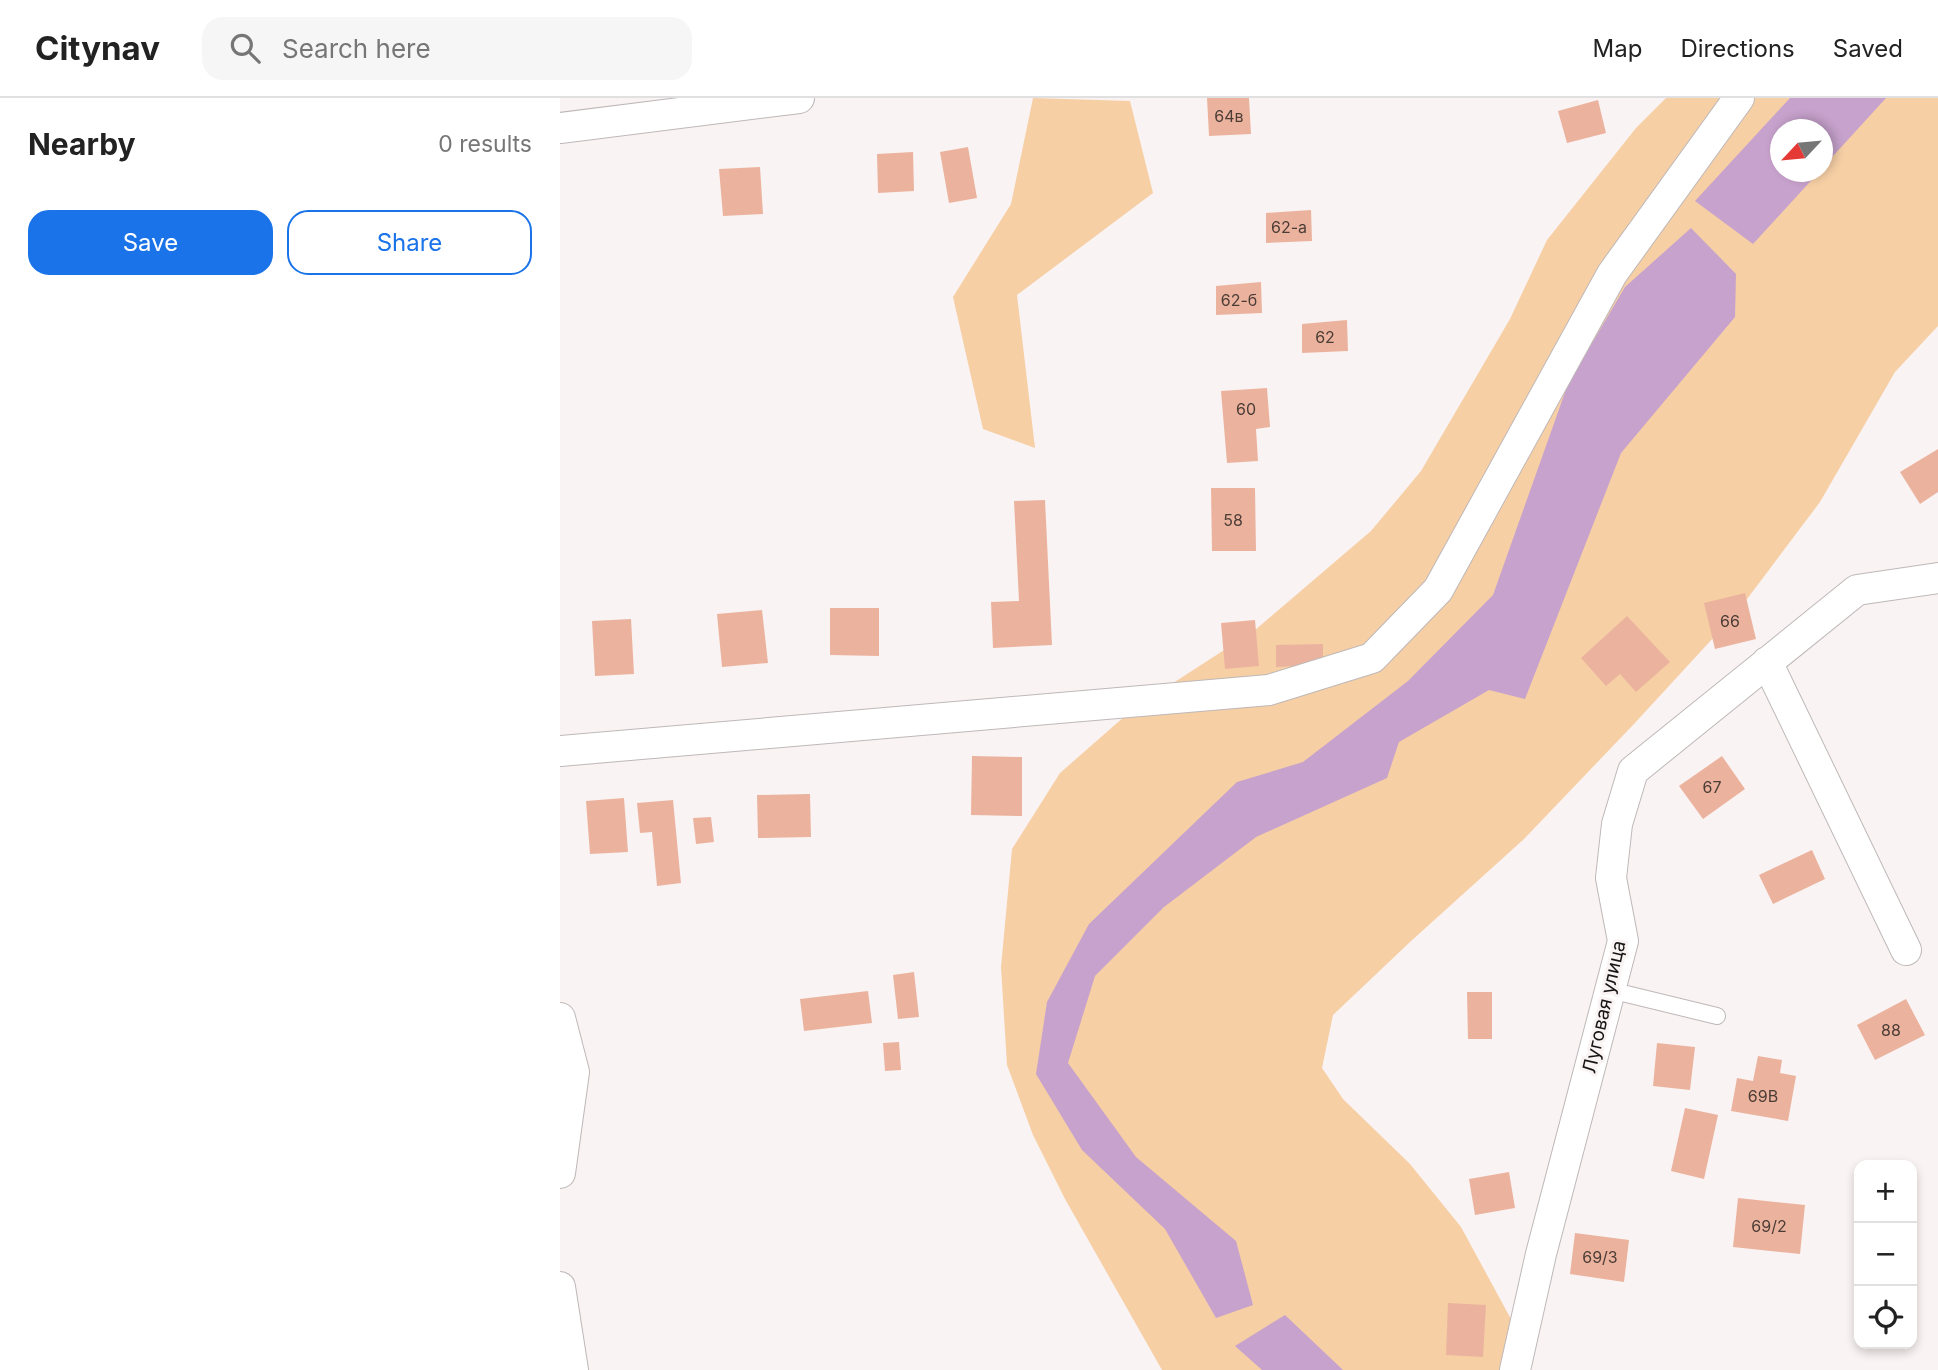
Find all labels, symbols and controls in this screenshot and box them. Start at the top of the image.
search box [202,17,692,80]
text: Citynav [35,28,160,68]
icon: search [226,29,264,67]
text: Search here [282,33,431,64]
text: Map [1593,34,1642,63]
text: Directions [1680,34,1795,63]
text: Saved [1833,34,1903,63]
house number: 64в [1214,106,1244,126]
north arrow [1770,119,1833,182]
text: Nearby [28,126,136,162]
text: 0 results [438,130,532,158]
button: Save [28,210,273,275]
button: Share [287,210,532,275]
house number: 62-а [1271,217,1307,237]
house number: 62-б [1221,290,1257,310]
house number: 62 [1315,327,1335,347]
house number: 60 [1236,399,1256,419]
house number: 58 [1223,510,1243,530]
house number: 66 [1720,611,1740,631]
house number: 67 [1703,777,1721,797]
street label: Луговая улица [1578,938,1630,1076]
house number: 88 [1881,1020,1901,1040]
house number: 69В [1748,1086,1778,1106]
map controls [1854,1160,1917,1349]
button: + [1854,1160,1917,1223]
house number: 69/2 [1751,1216,1787,1236]
button: − [1854,1223,1917,1286]
house number: 69/3 [1582,1247,1618,1267]
button: locate [1854,1286,1917,1349]

